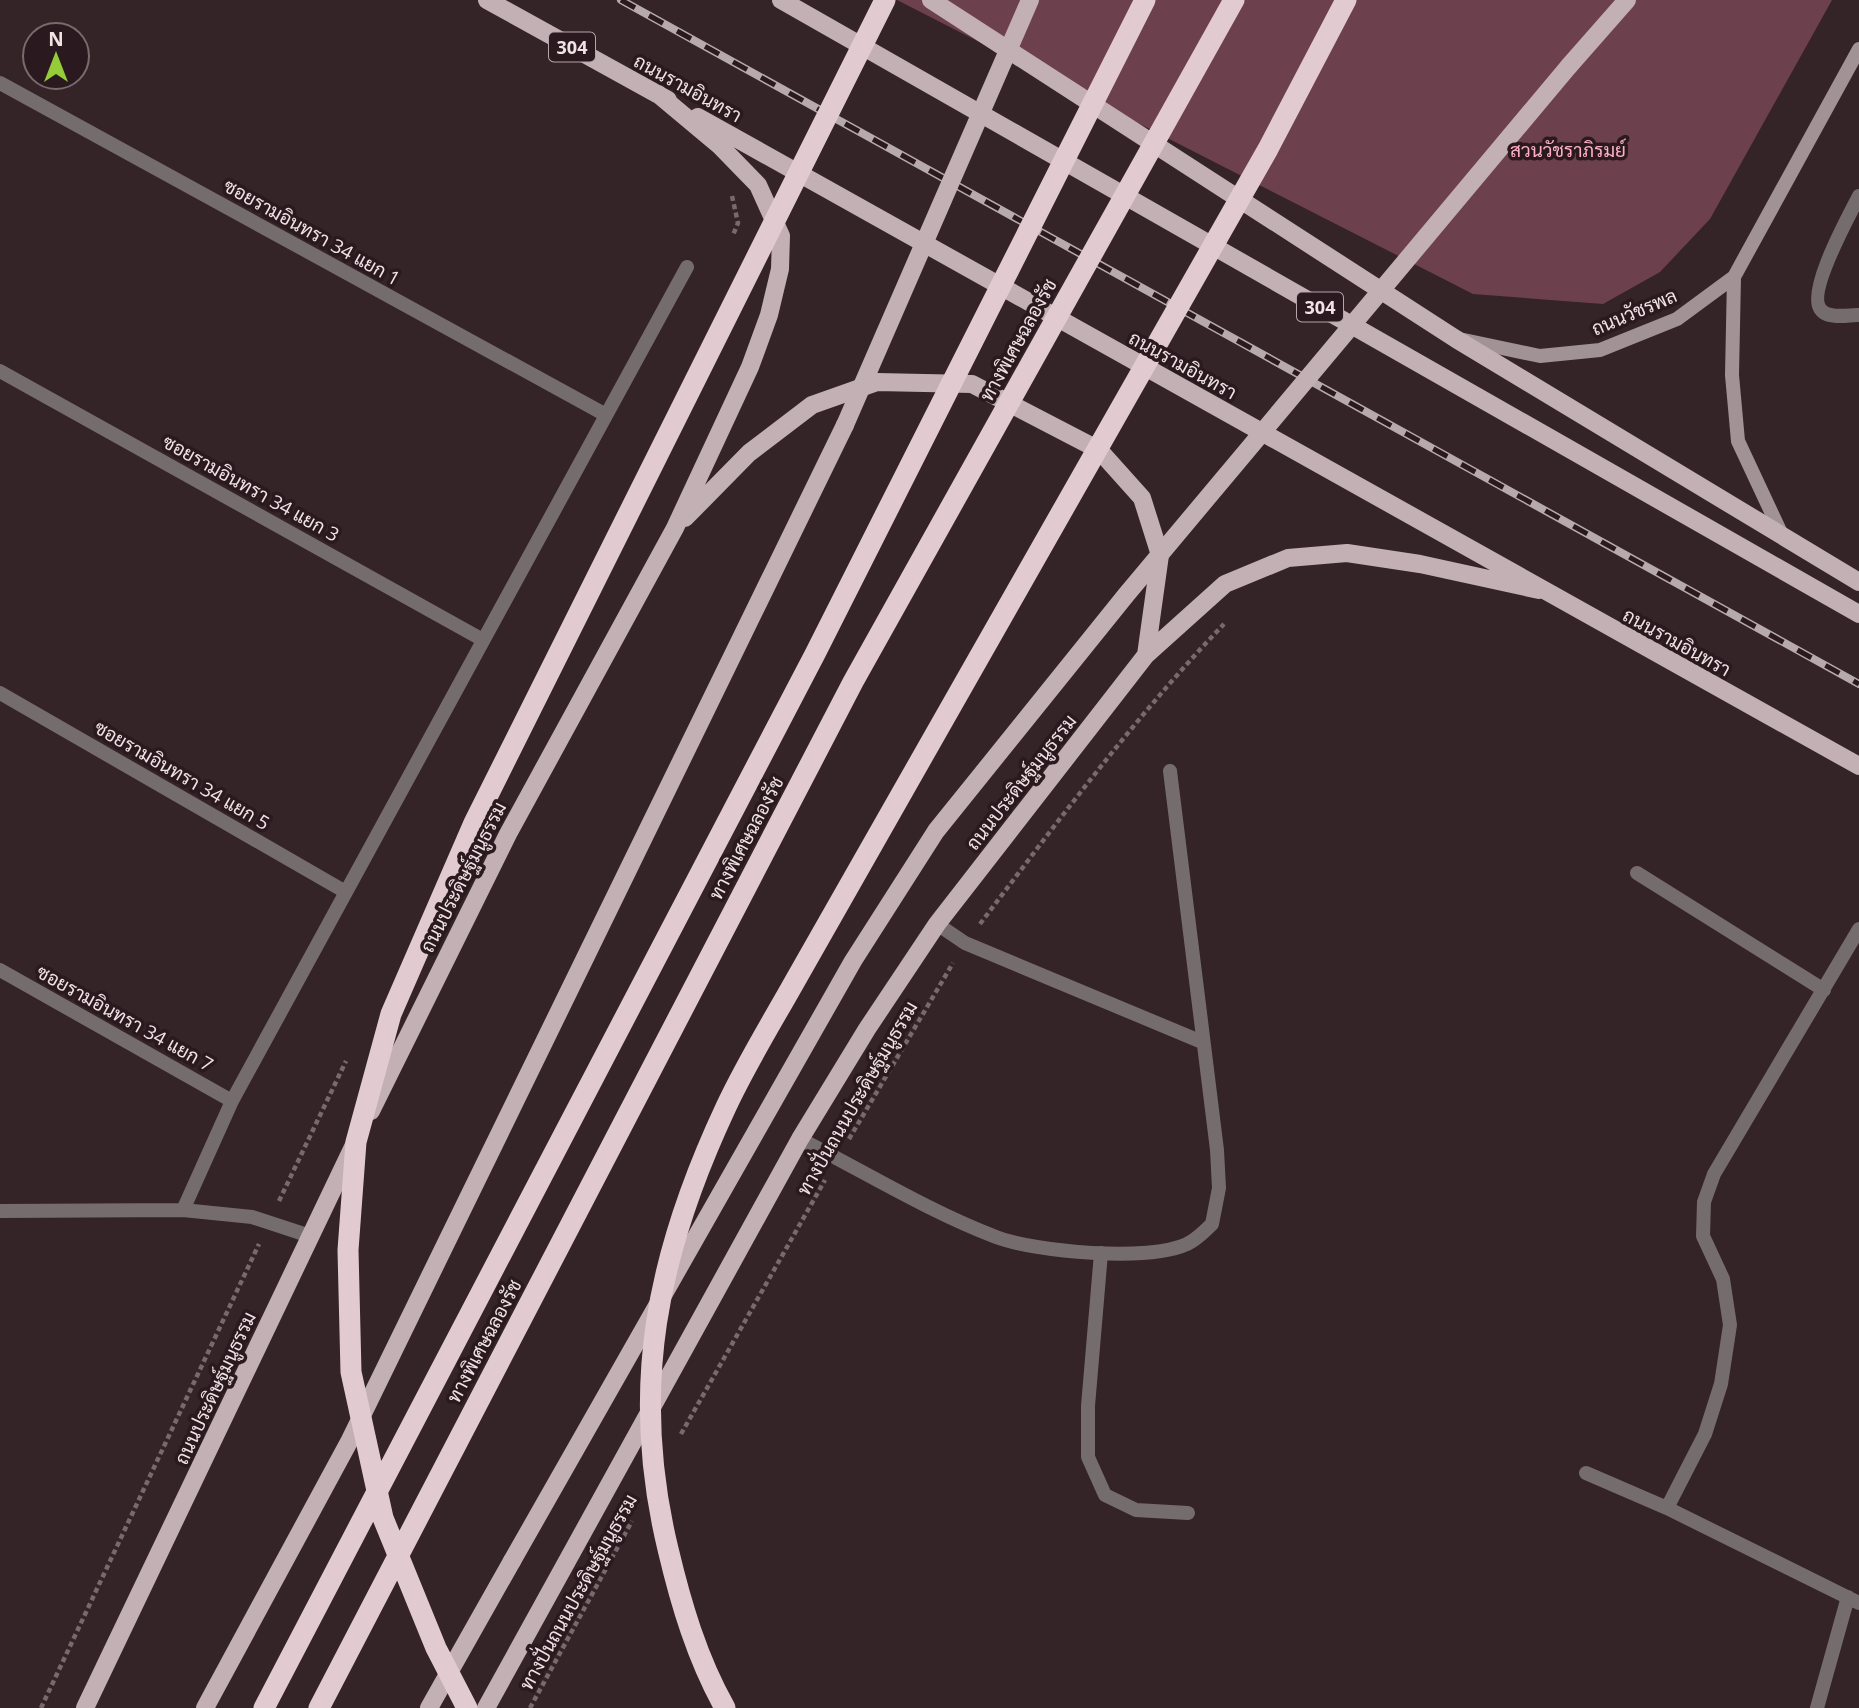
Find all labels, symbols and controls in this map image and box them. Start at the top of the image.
north arrow [21,21,91,91]
text: N [48,26,64,52]
road number: 304 [549,32,595,62]
street label: ถนนรามอินทรา [629,48,747,128]
park label: สวนวัชราภิรมย์ [1510,137,1626,163]
street label: ซอยรามอินทรา 34 แยก 1 [219,173,405,291]
street label: ทางพิเศษฉลองรัช [974,274,1062,406]
street label: ถนนวัชรพล [1587,282,1681,342]
road number: 304 [1297,292,1343,321]
street label: ถนนรามอินทรา [1124,325,1242,405]
street label: ซอยรามอินทรา 34 แยก 3 [158,429,344,547]
street label: ถนนรามอินทรา [1618,602,1736,682]
street label: ถนนประดิษฐ์มนูธรรม [960,709,1083,856]
street label: ซอยรามอินทรา 34 แยก 5 [90,714,274,836]
street label: ทางพิเศษฉลองรัช [702,772,790,904]
street label: ถนนประดิษฐ์มนูธรรม [414,797,513,957]
street label: ซอยรามอินทรา 34 แยก 7 [32,959,218,1077]
street label: ทางปั่นถนนประดิษฐ์มนูธรรม [788,994,924,1200]
street label: ทางพิเศษฉลองรัช [440,1275,528,1407]
street label: ถนนประดิษฐ์มนูธรรม [168,1308,263,1469]
street label: ทางปั่นถนนประดิษฐ์มนูธรรม [510,1488,644,1695]

